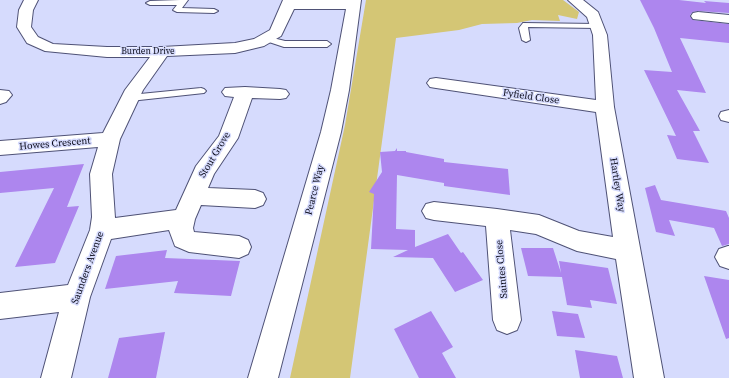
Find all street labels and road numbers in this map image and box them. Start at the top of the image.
street label: Burden Drive [121,47,175,57]
street label: Fyfield Close [502,87,560,107]
street label: Stout Grove [197,130,233,180]
street label: Howes Crescent [19,135,91,153]
street label: Hartley Way [607,157,627,213]
street label: Pearce Way [303,164,327,216]
street label: Saunders Avenue [69,230,107,306]
street label: Saintes Close [493,239,511,299]

